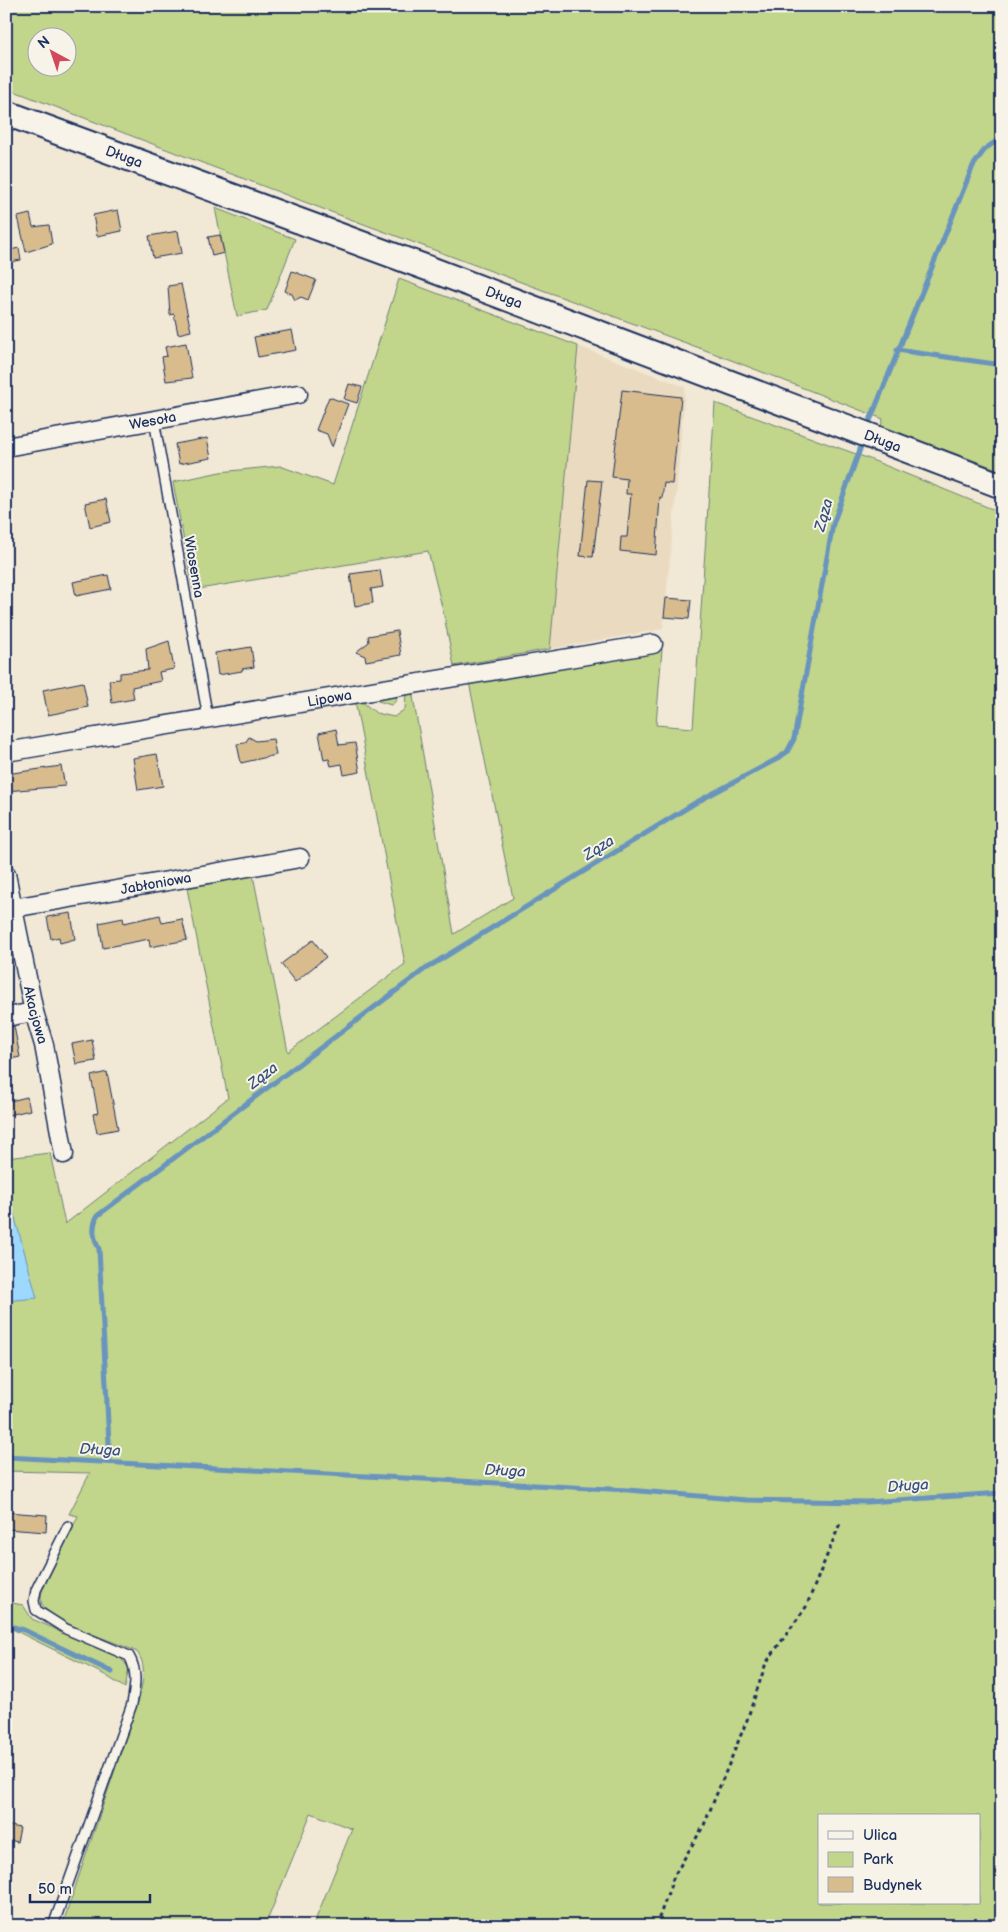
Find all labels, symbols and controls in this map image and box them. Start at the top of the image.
north arrow [28,28,78,78]
text: N [34,33,53,52]
street label: Długa [103,142,145,171]
street label: Długa [483,282,525,312]
street label: Wesoła [128,408,178,433]
street label: Długa [862,426,904,456]
water label: Ząza [810,497,837,534]
street label: Wiosenna [180,535,208,599]
street label: Lipowa [306,686,353,710]
water label: Ząza [579,831,618,865]
street label: Jabłoniowa [119,869,193,898]
street label: Akacjowa [20,985,52,1046]
water label: Ząza [243,1059,282,1094]
water label: Długa [79,1439,121,1461]
water label: Długa [484,1460,526,1482]
water label: Długa [887,1475,929,1497]
legend [818,1814,980,1904]
text: Ulica [863,1826,897,1845]
text: Park [863,1850,894,1869]
scale bar [30,1872,150,1904]
text: Budynek [863,1876,922,1895]
text: 50 m [38,1880,72,1899]

